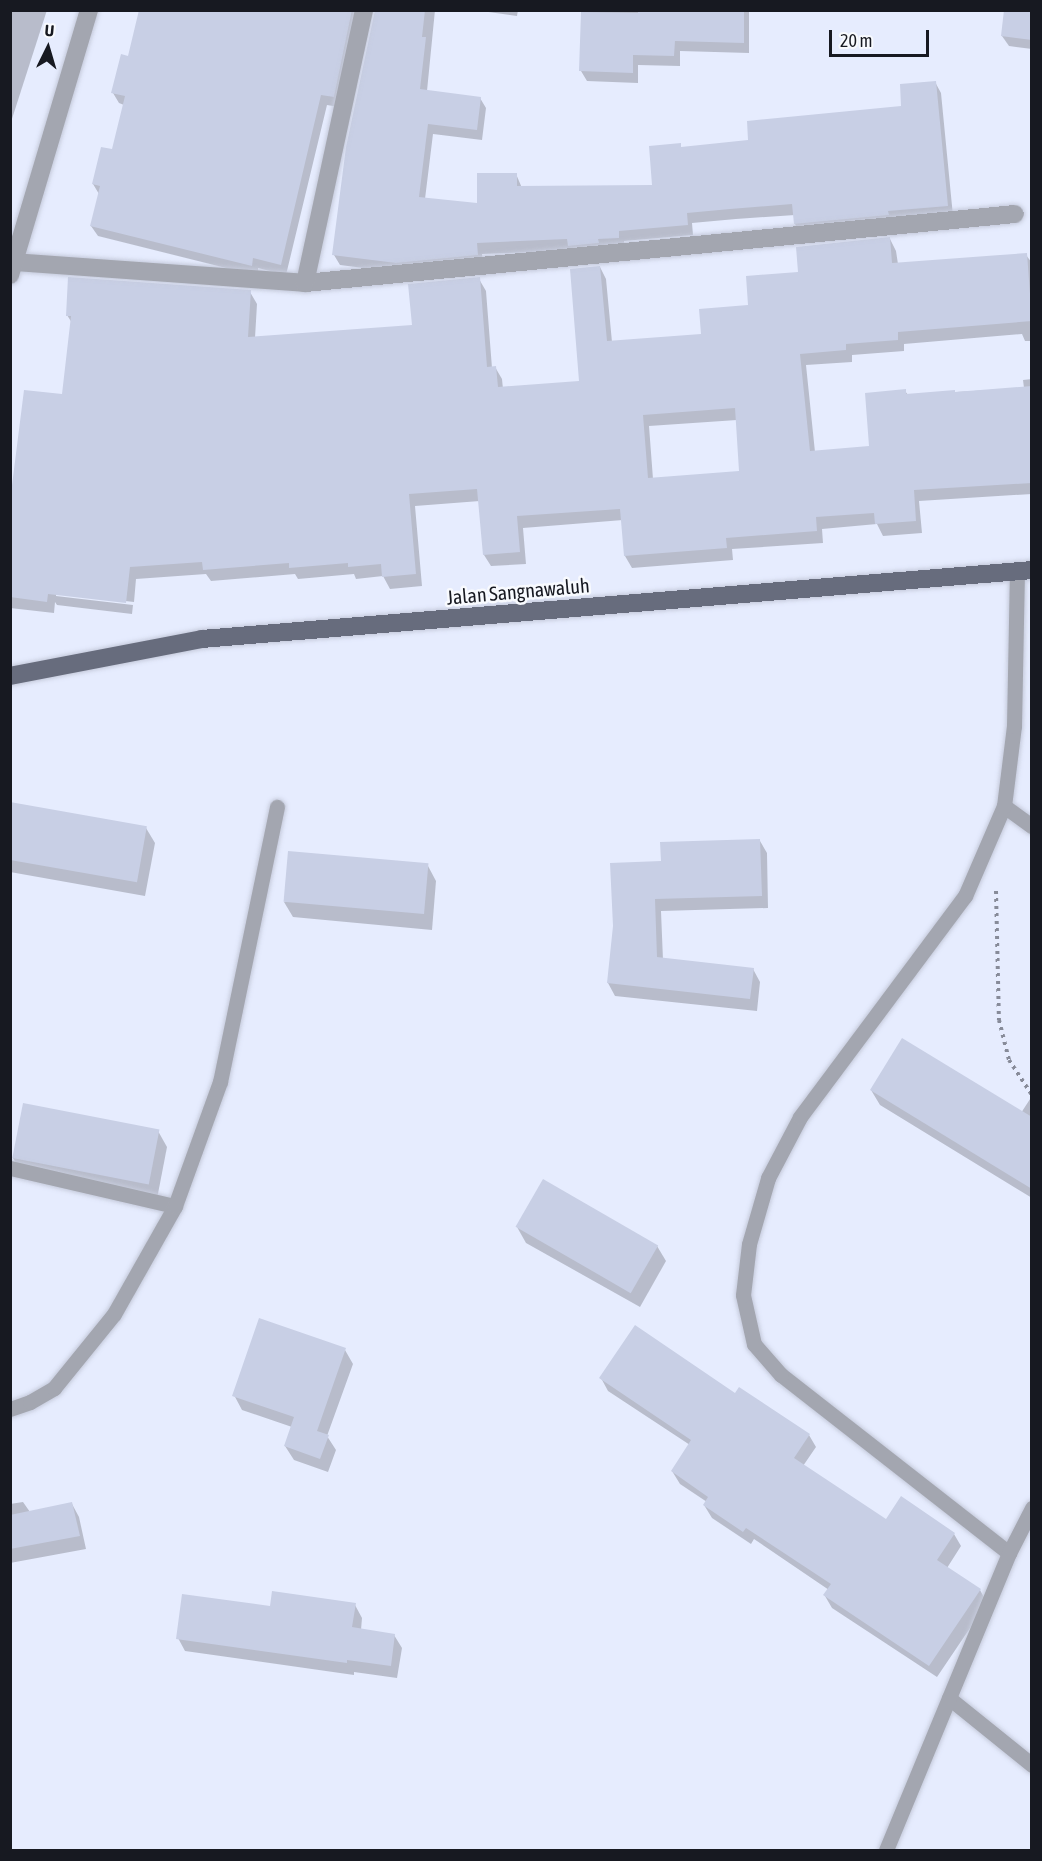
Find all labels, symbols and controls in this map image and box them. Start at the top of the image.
north arrow [18,18,78,78]
scale bar [832,18,932,56]
text: U [44,21,55,39]
text: 20 m [840,30,872,51]
street label: Jalan Sangnawaluh [446,573,590,609]

